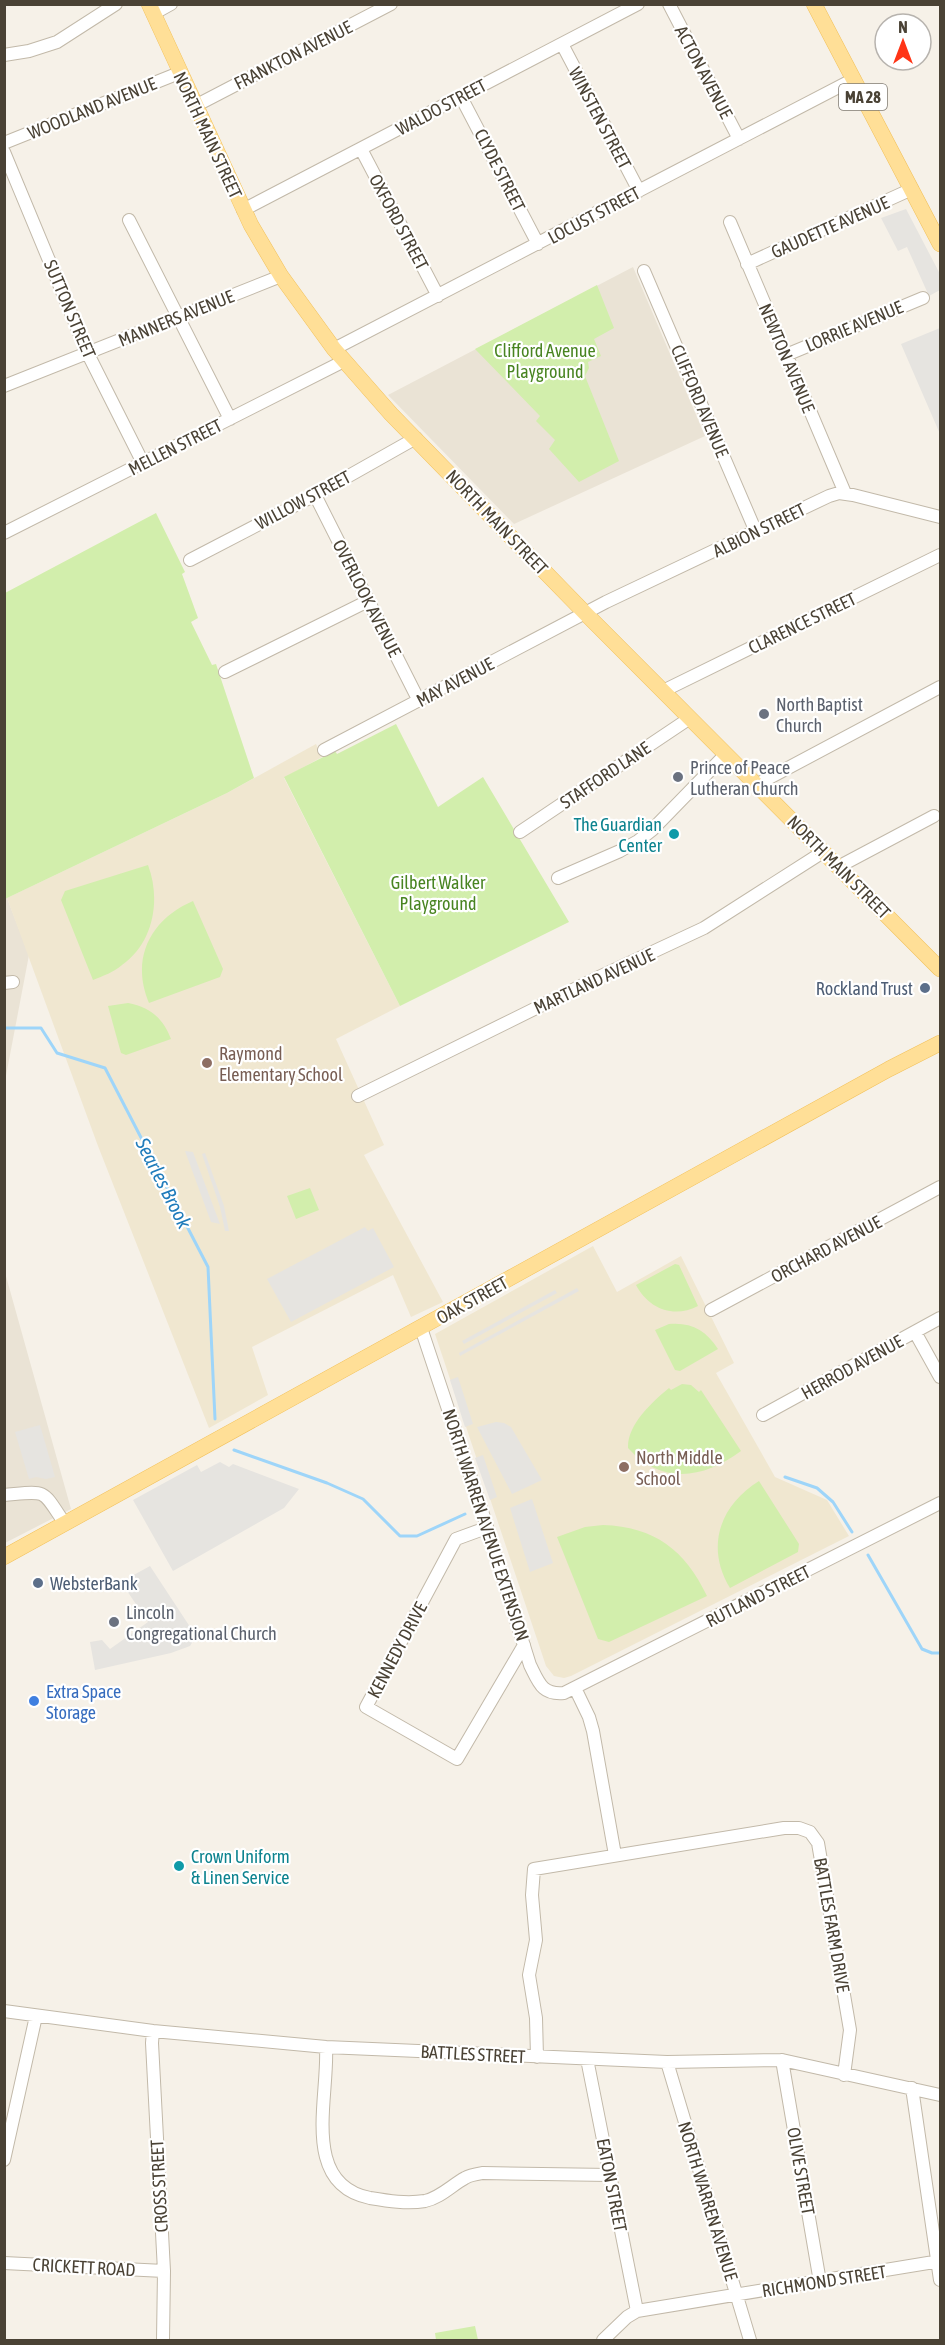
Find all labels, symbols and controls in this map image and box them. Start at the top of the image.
north arrow [873,12,933,72]
street label: FRANKTON AVENUE [231,16,356,94]
text: N [898,18,908,36]
street label: ACTON AVENUE [671,22,737,122]
street label: WINSTEN STREET [564,64,636,173]
street label: NORTH MAIN STREET [169,68,247,202]
street label: WOODLAND AVENUE [25,73,160,143]
street label: WALDO STREET [392,74,490,140]
road number: MA 28 [839,84,887,110]
street label: CLYDE STREET [470,125,530,215]
street label: OXFORD STREET [365,171,433,274]
street label: LOCUST STREET [544,182,644,248]
street label: GAUDETTE AVENUE [768,192,892,262]
street label: SUTTON STREET [40,257,100,361]
street label: MANNERS AVENUE [115,285,237,351]
street label: LORRIE AVENUE [802,296,906,356]
street label: NEWTON AVENUE [755,300,820,416]
park label: Clifford Avenue Playground [494,340,596,382]
street label: CLIFFORD AVENUE [667,342,733,461]
street label: MELLEN STREET [125,414,225,480]
street label: NORTH MAIN STREET [442,465,552,579]
street label: WILLOW STREET [252,466,354,534]
street label: ALBION STREET [709,499,809,561]
street label: OVERLOOK AVENUE [328,536,406,660]
street label: CLARENCE STREET [745,588,859,658]
street label: MAY AVENUE [413,653,497,711]
place label: North Baptist Church [776,694,863,736]
marker: North Baptist Church [757,707,771,721]
street label: STAFFORD LANE [556,737,654,813]
place label: Prince of Peace Lutheran Church [690,757,799,799]
marker: Prince of Peace Lutheran Church [671,770,685,784]
street label: NORTH MAIN STREET [783,811,895,923]
place label: The Guardian Center [573,814,663,856]
marker: The Guardian Center [667,827,681,841]
park label: Gilbert Walker Playground [391,872,486,914]
street label: MARTLAND AVENUE [530,944,658,1018]
place label: Rockland Trust [816,978,913,999]
marker: Rockland Trust [918,981,932,995]
place label: Raymond Elementary School [219,1043,343,1085]
marker: Raymond Elementary School [200,1056,214,1070]
water label: Searles Brook [131,1133,197,1232]
street label: ORCHARD AVENUE [767,1211,885,1287]
street label: OAK STREET [433,1272,511,1328]
street label: HERROD AVENUE [798,1330,907,1404]
street label: NORTH WARREN AVENUE EXTENSION [438,1406,534,1644]
place label: North Middle School [636,1447,723,1489]
marker: North Middle School [617,1460,631,1474]
street label: RUTLAND STREET [702,1561,814,1631]
place label: WebsterBank [50,1573,138,1594]
marker: WebsterBank [31,1576,45,1590]
street label: KENNEDY DRIVE [363,1598,431,1702]
place label: Lincoln Congregational Church [126,1602,277,1644]
marker: Lincoln Congregational Church [107,1615,121,1629]
place label: Extra Space Storage [46,1681,121,1723]
marker: Extra Space Storage [27,1694,41,1708]
place label: Crown Uniform & Linen Service [191,1846,290,1888]
street label: BATTLES FARM DRIVE [810,1856,854,1994]
marker: Crown Uniform & Linen Service [172,1859,186,1873]
street label: BATTLES STREET [420,2041,526,2067]
street label: NORTH WARREN AVENUE [674,2119,742,2283]
street label: OLIVE STREET [783,2125,819,2217]
street label: EATON STREET [593,2137,631,2234]
street label: CROSS STREET [146,2139,172,2233]
street label: CRICKETT ROAD [32,2254,136,2280]
street label: RICHMOND STREET [760,2261,888,2301]

